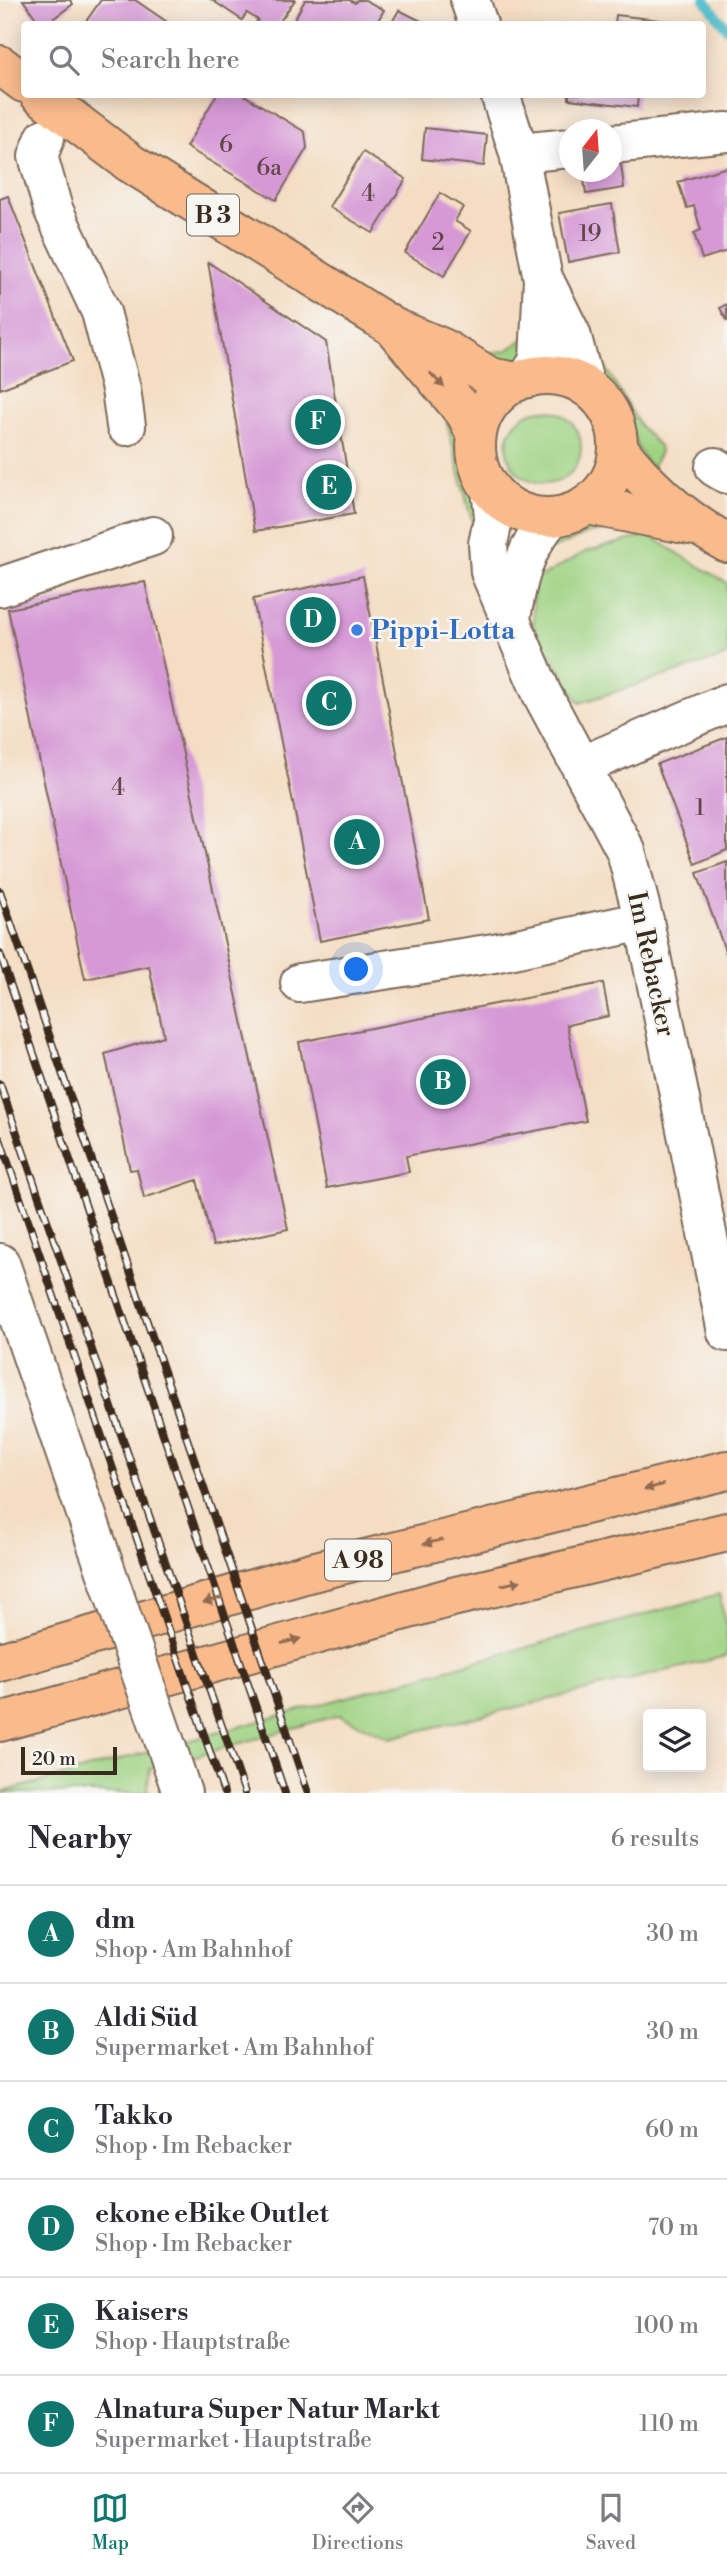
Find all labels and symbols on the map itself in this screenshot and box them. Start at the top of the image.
north arrow [559,119,622,182]
house number: 6 [219,131,233,159]
house number: 6a [256,154,282,182]
house number: 4 [361,180,375,208]
road number: B 3 [187,195,239,236]
house number: 19 [578,220,602,248]
house number: 2 [431,229,445,257]
one-way arrow [428,371,444,388]
pin: F [295,396,341,448]
pin: E [306,461,352,513]
pin: D [290,594,336,646]
place label: Pippi-Lotta [371,615,516,647]
marker: Pippi-Lotta [349,622,365,638]
pin: C [306,677,352,729]
house number: 4 [111,774,125,802]
house number: 1 [695,794,705,822]
pin: A [334,816,380,868]
street label: Im Rebacker [620,889,682,1040]
your location [339,952,373,986]
pin: B [420,1056,466,1108]
one-way arrow [643,1482,665,1493]
one-way arrow [422,1537,444,1548]
road number: A 98 [325,1540,391,1580]
one-way arrow [500,1577,522,1588]
one-way arrow [202,1595,224,1606]
one-way arrow [280,1635,302,1646]
scale bar [21,1744,117,1776]

